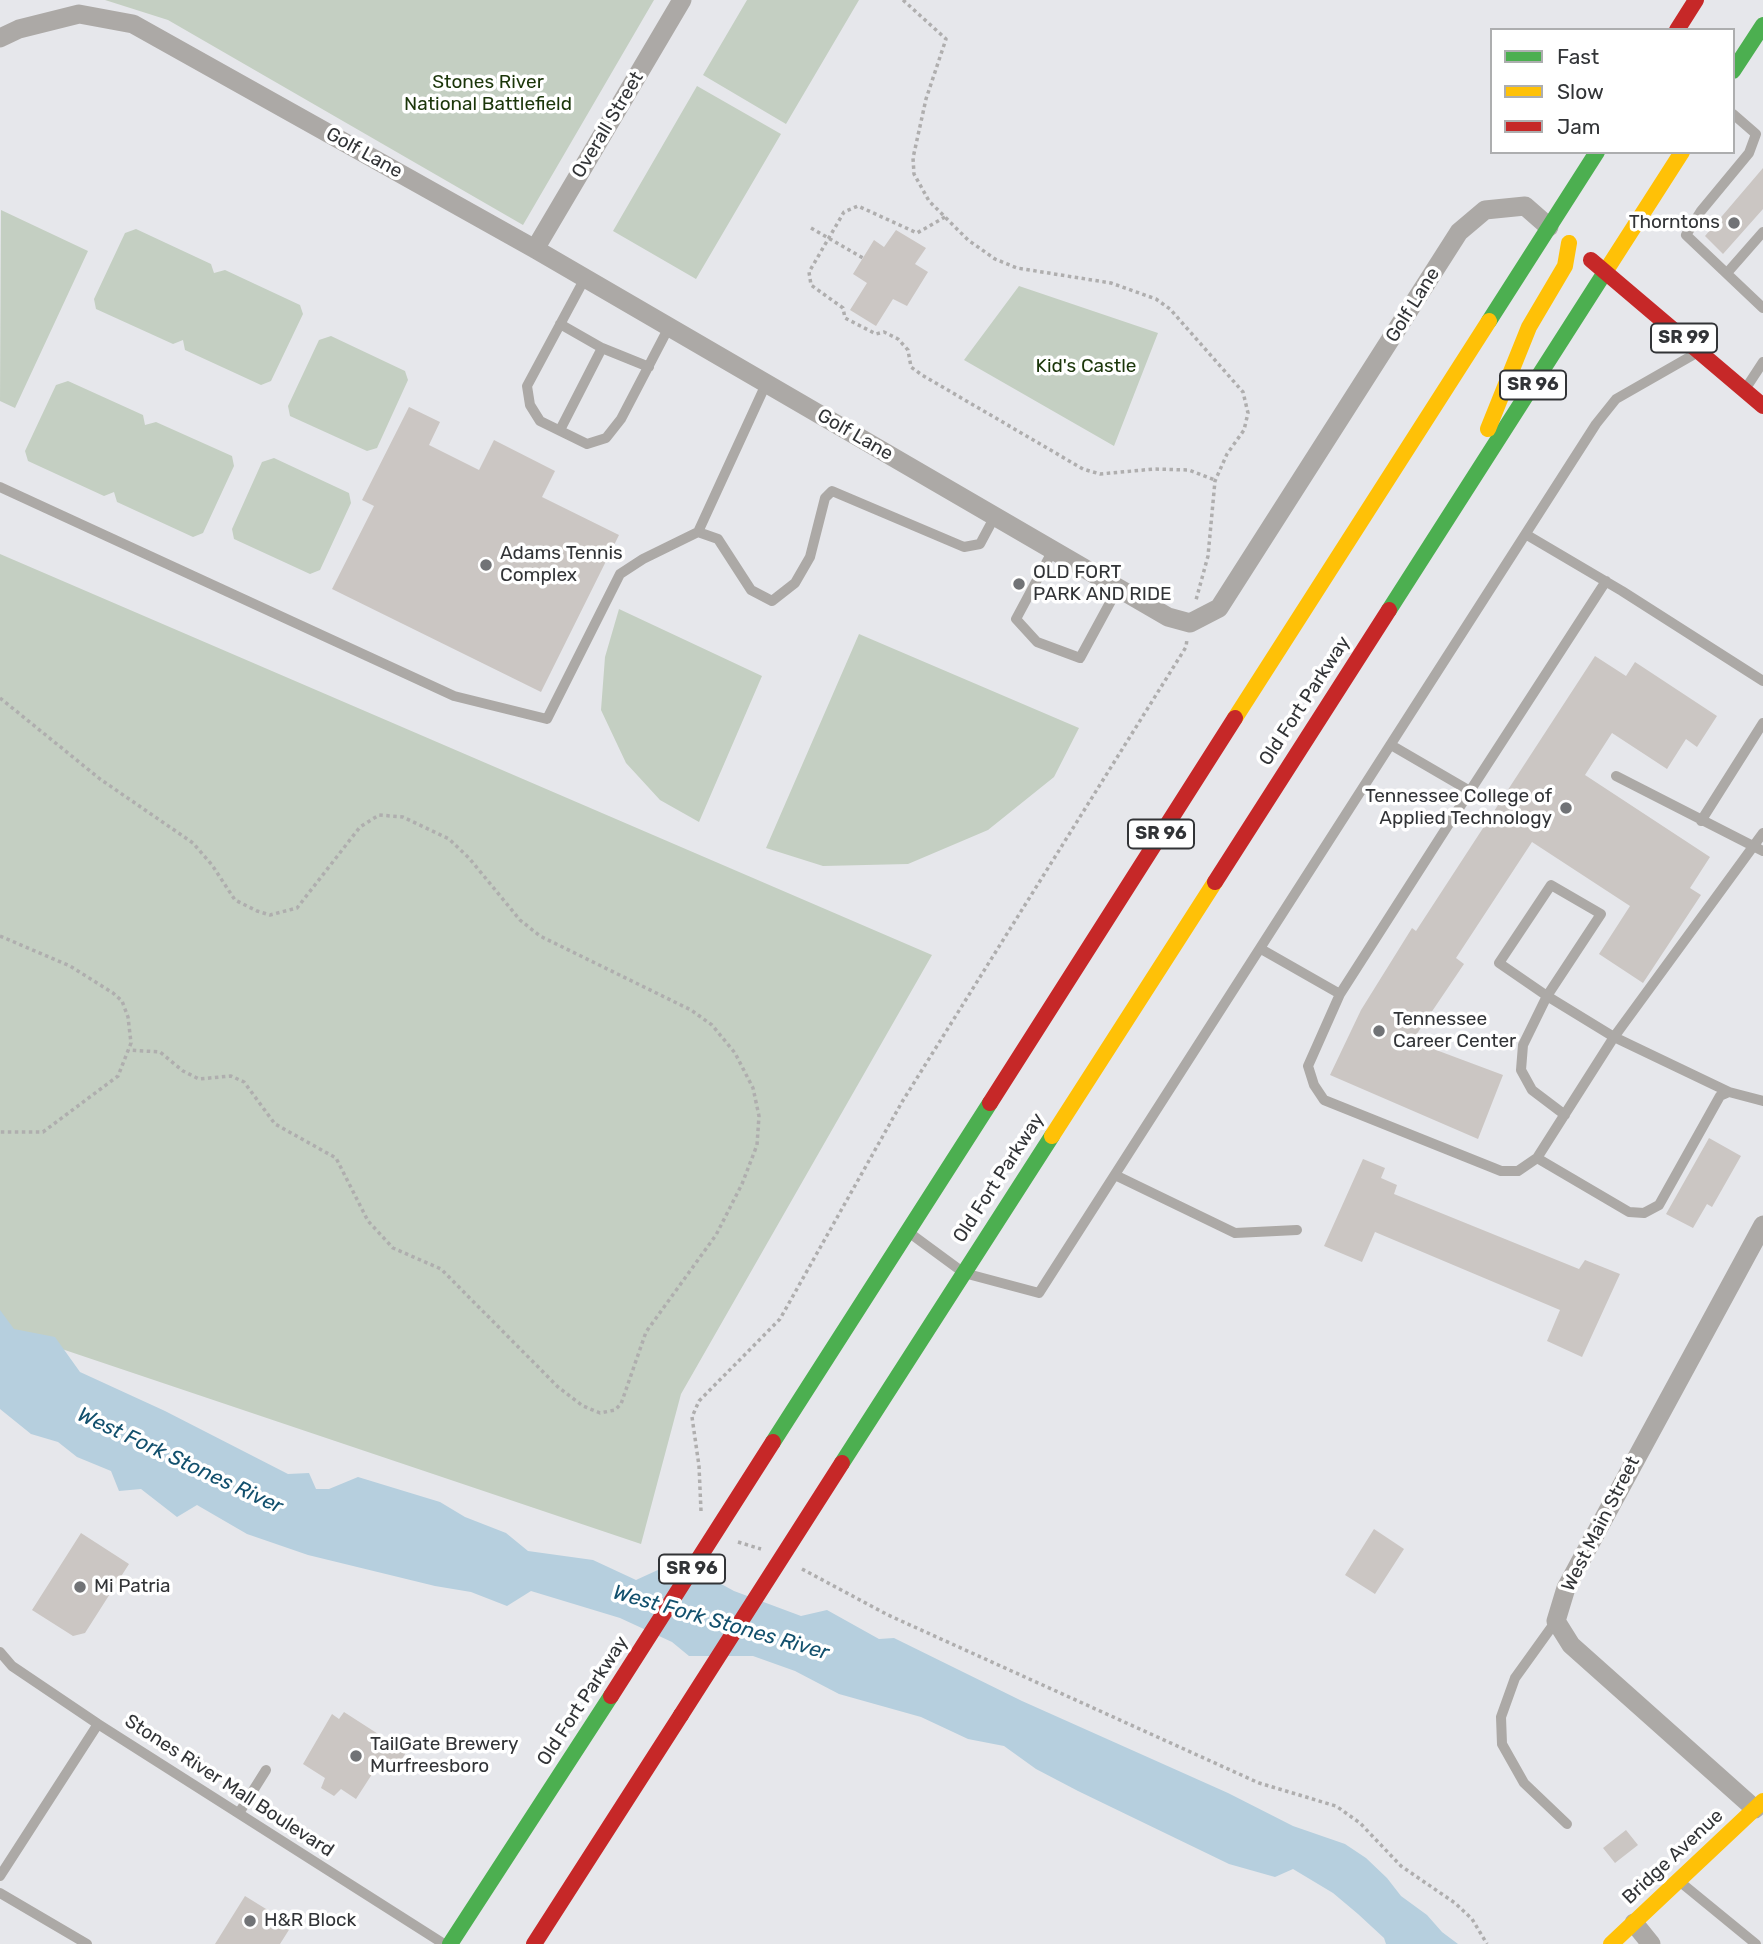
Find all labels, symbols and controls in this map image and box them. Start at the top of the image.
legend [1490,28,1735,154]
text: Fast [1557,44,1599,69]
street label: Overall Street [567,68,649,182]
park label: Stones River National Battlefield [404,72,572,116]
text: Slow [1557,79,1604,104]
text: Jam [1557,114,1601,139]
street label: Golf Lane [322,123,406,183]
place label: Thorntons [1629,212,1720,234]
marker: Thorntons [1726,215,1742,231]
street label: Golf Lane [1381,263,1445,347]
road number: SR 99 [1651,324,1717,352]
park label: Kid's Castle [1036,356,1136,378]
road number: SR 96 [1500,370,1566,400]
street label: Golf Lane [813,404,897,466]
place label: Adams Tennis Complex [500,543,623,587]
marker: Adams Tennis Complex [478,557,494,573]
place label: OLD FORT PARK AND RIDE [1033,562,1172,606]
marker: OLD FORT PARK AND RIDE [1011,576,1027,592]
street label: Old Fort Parkway [1255,632,1355,770]
place label: Tennessee College of Applied Technology [1365,786,1552,830]
marker: Tennessee College of Applied Technology [1558,800,1574,816]
road number: SR 96 [1128,820,1194,848]
place label: Tennessee Career Center [1393,1009,1516,1053]
marker: Tennessee Career Center [1371,1023,1387,1039]
street label: Old Fort Parkway [949,1109,1049,1247]
water label: West Fork Stones River [73,1402,287,1520]
street label: West Main Street [1557,1453,1645,1595]
road number: SR 96 [659,1554,725,1584]
place label: Mi Patria [94,1576,170,1598]
marker: Mi Patria [72,1579,88,1595]
water label: West Fork Stones River [610,1580,832,1666]
street label: Old Fort Parkway [533,1632,633,1770]
street label: Stones River Mall Boulevard [120,1710,338,1862]
place label: TailGate Brewery Murfreesboro [370,1734,518,1778]
marker: TailGate Brewery Murfreesboro [348,1748,364,1764]
street label: Bridge Avenue [1618,1805,1728,1909]
place label: H&R Block [264,1910,356,1932]
marker: H&R Block [242,1913,258,1929]

